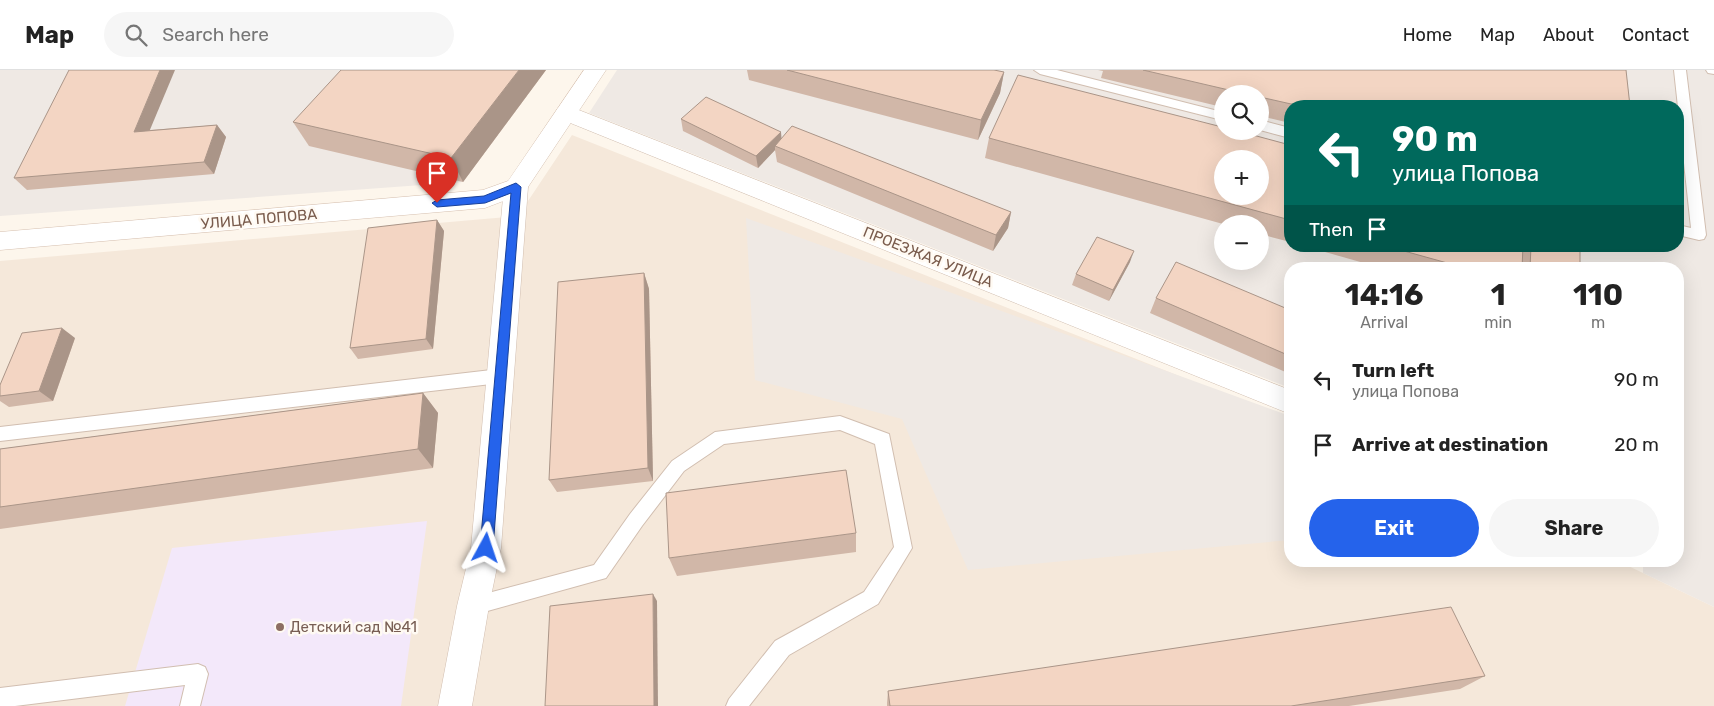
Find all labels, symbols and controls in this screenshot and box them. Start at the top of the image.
search box [104,12,454,57]
text: Map [25,21,74,49]
icon: search [122,21,150,49]
text: Search here [162,23,269,46]
text: Home [1403,24,1452,46]
text: Map [1480,24,1515,46]
text: About [1543,24,1594,46]
text: Contact [1622,24,1689,46]
map controls [1214,85,1269,270]
button: search [1214,85,1269,140]
text: 90 m [1392,118,1478,160]
icon: left [1309,120,1374,185]
button: + [1214,150,1269,205]
pin [416,152,458,203]
icon: arrive [423,159,451,187]
text: улица Попова [1392,160,1539,187]
street label: УЛИЦА ПОПОВА [200,205,318,233]
button: − [1214,215,1269,270]
icon: arrive [1363,215,1391,243]
text: Then [1309,218,1353,241]
street label: ПРОЕЗЖАЯ УЛИЦА [860,223,996,291]
text: 14:16 [1345,277,1423,313]
text: 1 [1491,277,1506,313]
text: 110 [1573,277,1623,313]
text: Arrival [1360,313,1408,332]
text: min [1484,313,1512,332]
text: m [1591,313,1605,332]
text: Turn left [1352,359,1434,382]
icon: left [1309,366,1337,394]
text: 90 m [1614,368,1659,391]
text: улица Попова [1352,382,1459,401]
icon: arrive [1309,431,1337,459]
text: Arrive at destination [1352,433,1548,456]
text: 20 m [1614,433,1659,456]
button: Exit [1309,499,1479,557]
button: Share [1489,499,1659,557]
position arrow [459,521,511,573]
place label: Детский сад №41 [290,618,417,636]
marker: Детский сад №41 [274,621,286,633]

